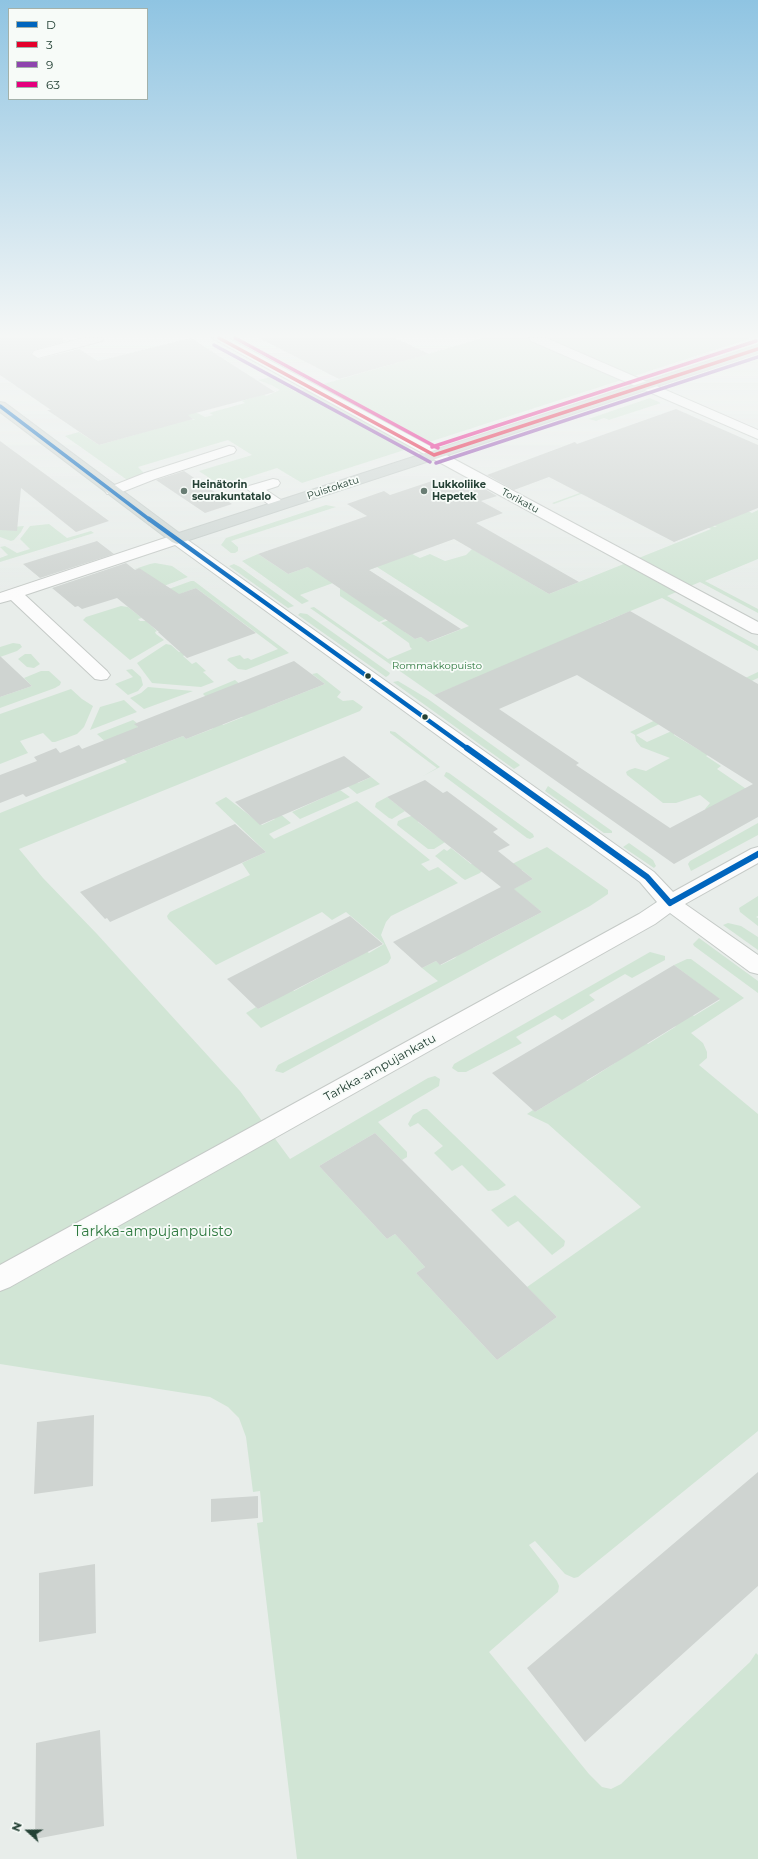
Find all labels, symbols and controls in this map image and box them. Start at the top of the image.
legend [8,8,148,100]
text: D [46,17,56,32]
text: 3 [46,37,53,52]
text: 9 [46,57,53,72]
text: 63 [46,77,60,92]
street label: Puistokatu [305,474,361,502]
place label: Heinätorin seurakuntatalo [192,479,271,502]
place label: Lukkoliike Hepetek [432,479,486,502]
marker: Heinätorin seurakuntatalo [179,486,189,496]
marker: Lukkoliike Hepetek [419,486,429,496]
street label: Torikatu [499,486,541,516]
park label: Rommakkopuisto [392,660,482,672]
unlabelled marker [363,671,373,681]
unlabelled marker [420,712,430,722]
street label: Tarkka-ampujankatu [321,1031,439,1105]
park label: Tarkka-ampujanpuisto [74,1224,232,1240]
north arrow [8,1811,48,1851]
text: N [9,1820,25,1833]

